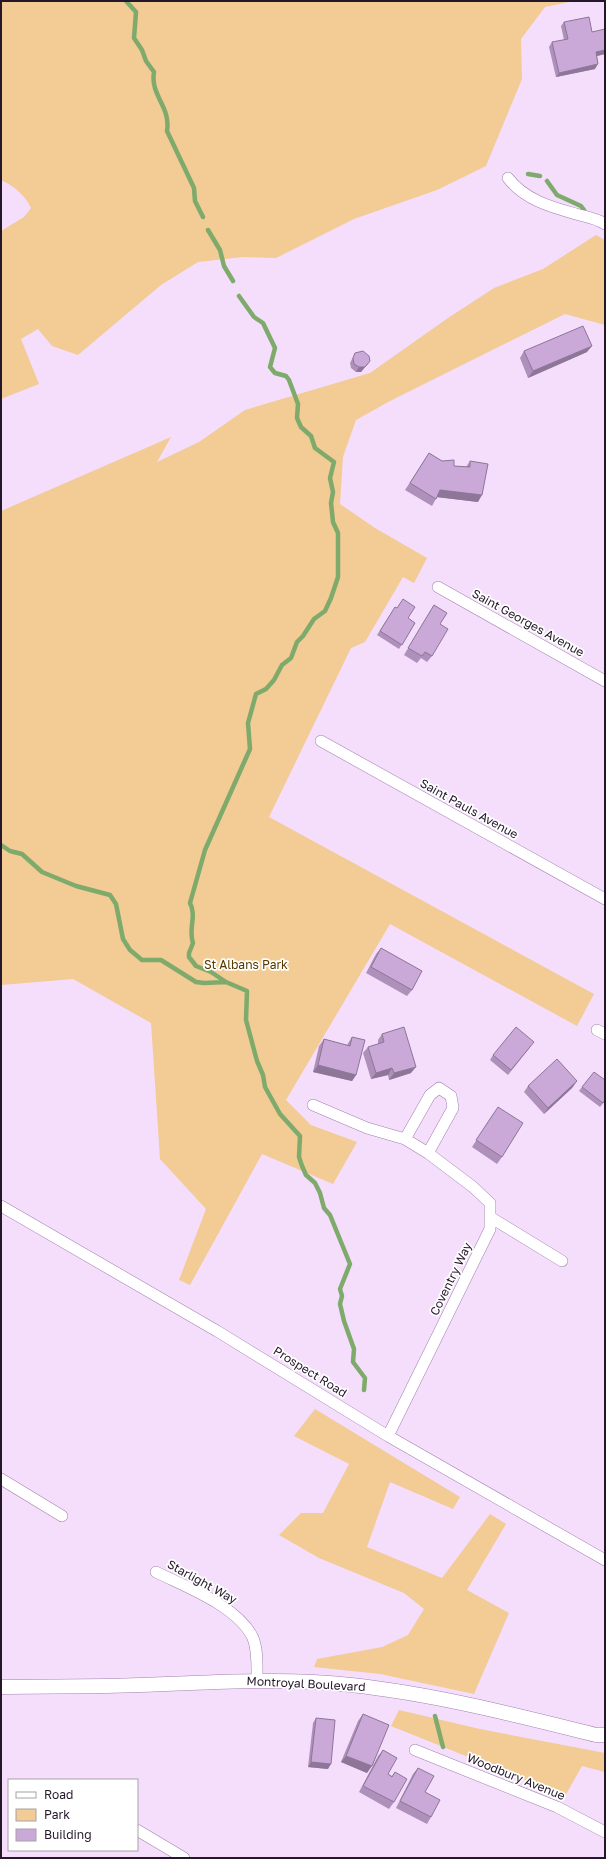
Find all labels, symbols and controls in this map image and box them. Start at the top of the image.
street label: Saint Georges Avenue [470,585,587,660]
street label: Saint Pauls Avenue [417,775,521,842]
park label: St Albans Park [204,957,288,972]
street label: Coventry Way [426,1239,475,1318]
street label: Prospect Road [271,1343,350,1400]
street label: Starlight Way [165,1556,240,1607]
street label: Montroyal Boulevard [246,1673,366,1694]
street label: Woodbury Avenue [465,1750,568,1803]
legend [8,1779,138,1851]
text: Road [44,1787,73,1802]
text: Park [44,1807,70,1822]
text: Building [44,1827,92,1842]

